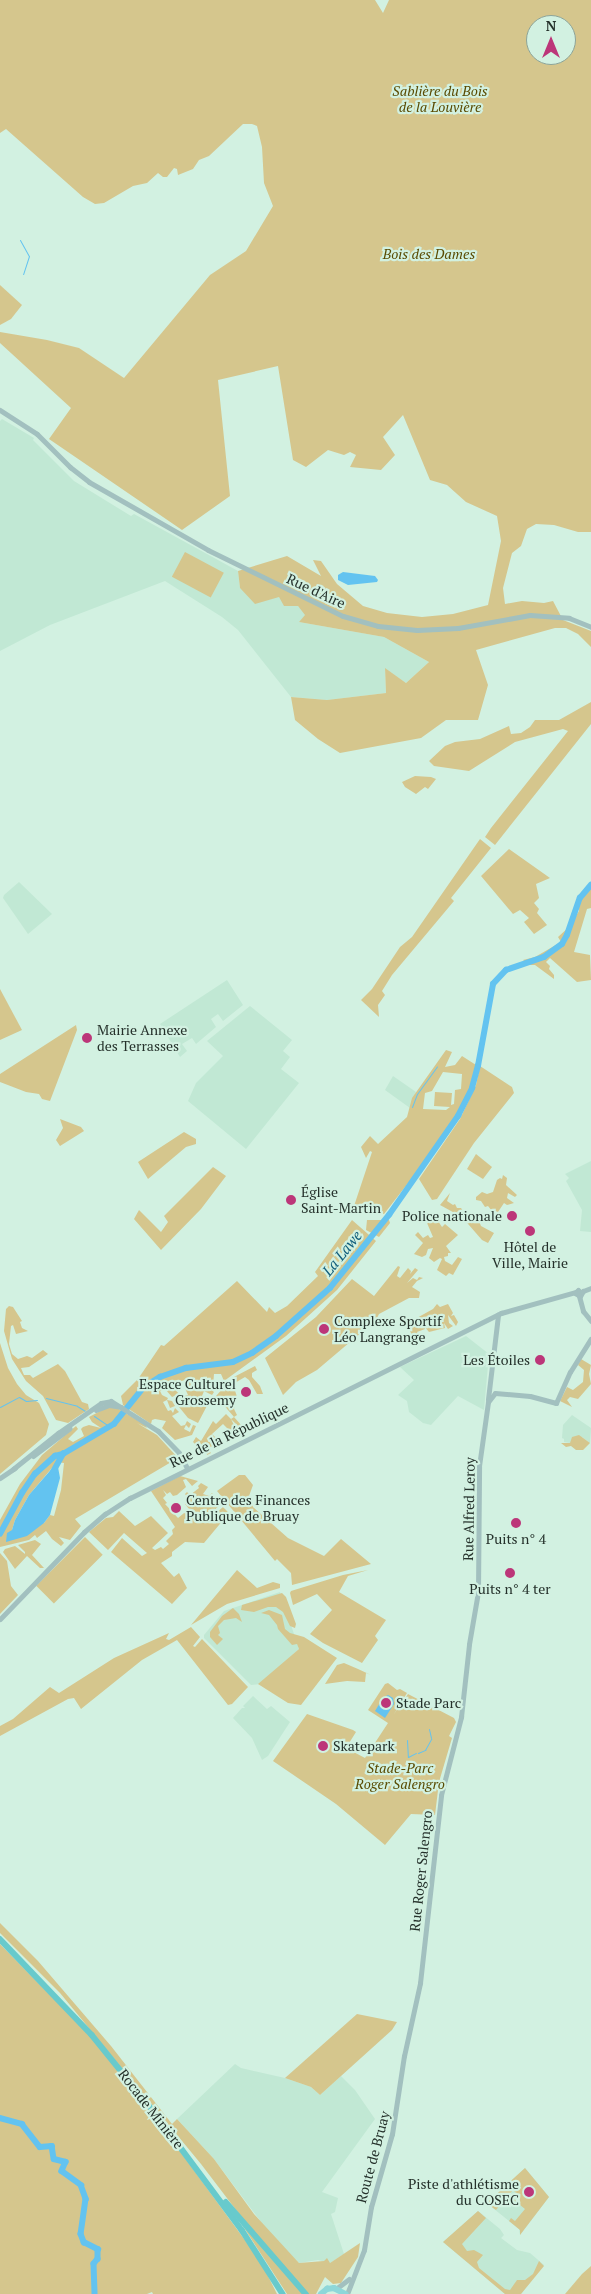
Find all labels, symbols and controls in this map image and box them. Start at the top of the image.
north arrow [526,15,576,65]
text: N [546,16,556,35]
park label: Sablière du Bois de la Louvière [392,83,488,115]
park label: Bois des Dames [383,246,475,262]
street label: Rue d'Aire [284,570,348,612]
place label: Mairie Annexe des Terrasses [97,1022,188,1054]
marker: Mairie Annexe des Terrasses [81,1032,93,1044]
place label: Église Saint-Martin [301,1184,381,1216]
marker: Église Saint-Martin [285,1194,297,1206]
place label: Police nationale [402,1208,502,1224]
marker: Police nationale [506,1210,518,1222]
marker: Hôtel de Ville, Mairie [524,1225,536,1237]
water label: La Lawe [318,1227,366,1279]
place label: Hôtel de Ville, Mairie [492,1239,568,1272]
place label: Complexe Sportif Léo Langrange [334,1313,442,1345]
marker: Complexe Sportif Léo Langrange [318,1323,330,1335]
place label: Les Étoiles [463,1352,530,1368]
marker: Les Étoiles [534,1354,546,1366]
place label: Espace Culturel Grossemy [139,1376,236,1408]
marker: Espace Culturel Grossemy [240,1386,252,1398]
street label: Rue de la République [167,1399,291,1471]
street label: Rue Alfred Leroy [460,1457,478,1561]
place label: Centre des Finances Publique de Bruay [186,1492,310,1524]
marker: Centre des Finances Publique de Bruay [170,1502,182,1514]
marker: Puits n° 4 [510,1517,522,1529]
place label: Puits n° 4 [486,1531,546,1547]
marker: Puits n° 4 ter [504,1567,516,1579]
place label: Puits n° 4 ter [469,1581,551,1597]
place label: Stade Parc [396,1695,461,1711]
marker: Stade Parc [380,1697,392,1709]
place label: Skatepark [333,1738,395,1754]
marker: Skatepark [317,1740,329,1752]
park label: Stade-Parc Roger Salengro [355,1760,445,1792]
street label: Rue Roger Salengro [406,1810,436,1932]
street label: Rocade Minière [115,2066,187,2152]
street label: Route de Bruay [353,2109,393,2205]
place label: Piste d'athlétisme du COSEC [408,2176,519,2208]
marker: Piste d'athlétisme du COSEC [523,2186,535,2198]

